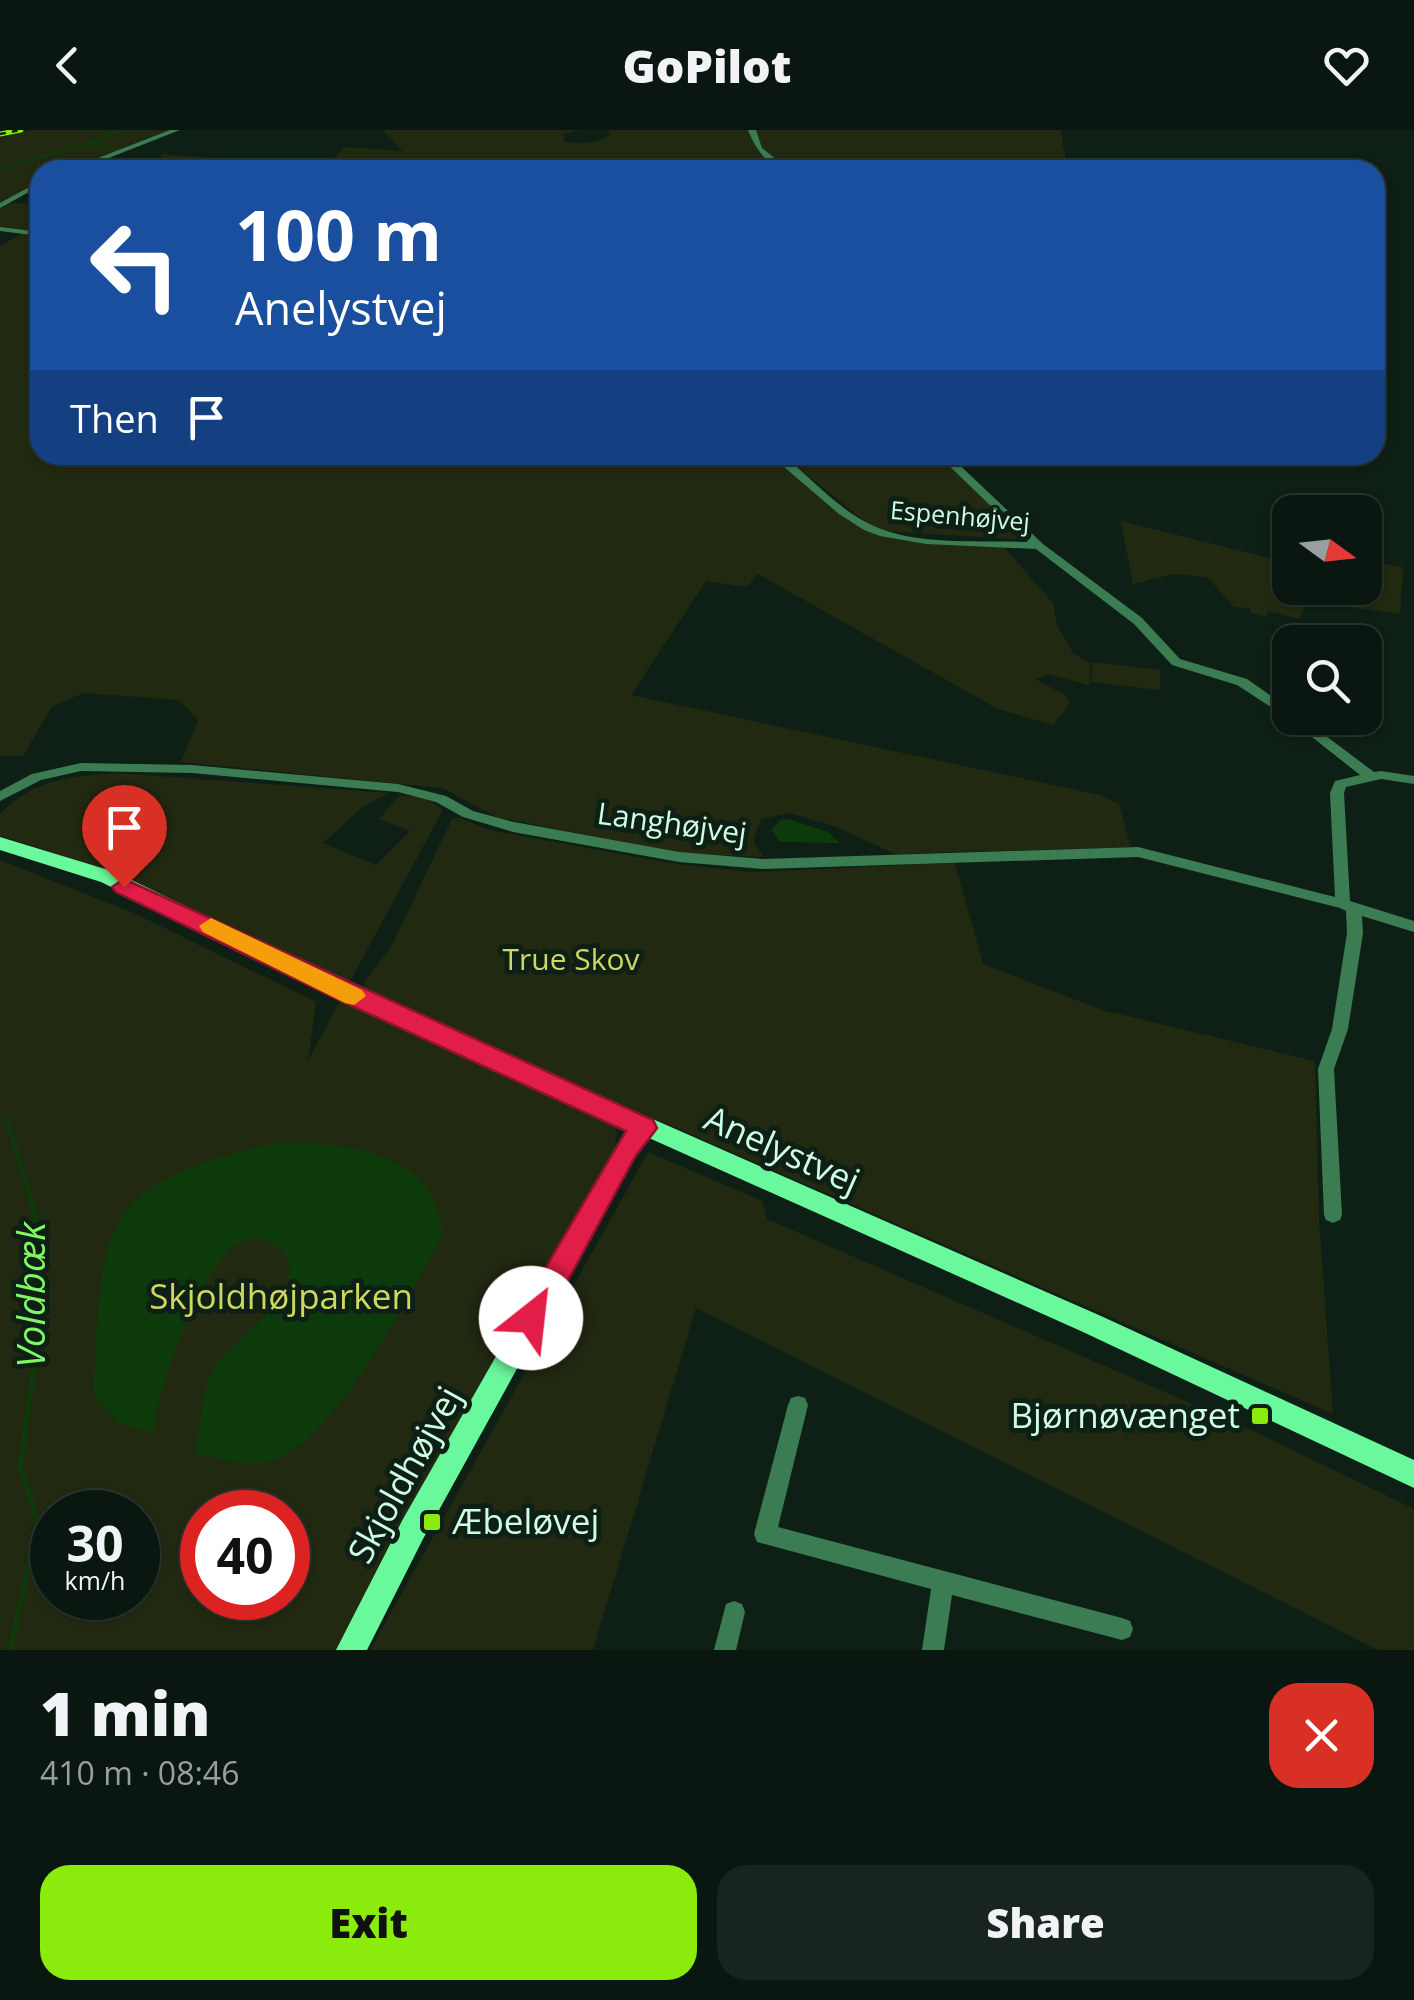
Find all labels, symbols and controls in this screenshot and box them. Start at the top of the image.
text: GoPilot [623,35,791,96]
icon: back [40,38,95,93]
icon: heart [1319,38,1374,93]
text: 100 m [235,186,442,282]
icon: left [70,200,200,330]
text: Anelystvej [235,277,447,338]
icon: arrive [179,390,234,445]
text: Then [70,392,159,444]
street label: Espenhøjvej [889,492,1031,538]
north arrow [1272,495,1382,605]
map controls [1272,495,1382,735]
button: search [1272,625,1382,735]
pin [82,785,167,888]
street label: Langhøjvej [595,792,750,853]
icon: arrive [97,800,152,855]
park label: True Skov [502,938,640,979]
street label: Anelystvej [698,1094,867,1204]
water label: Voldbæk [4,1221,56,1368]
position arrow [479,1266,583,1370]
park label: Skjoldhøjparken [149,1272,413,1319]
street label: Skjoldhøjvej [336,1378,472,1571]
place label: Bjørnøvænget [1010,1391,1240,1438]
marker: Bjørnøvænget [1249,1405,1271,1427]
speed limit sign: 40 [180,1490,310,1620]
place label: Æbeløvej [451,1497,599,1544]
text: 30 [66,1509,124,1577]
marker: Æbeløvej [421,1511,443,1533]
text: km/h [65,1563,125,1597]
text: 1 min [40,1672,210,1754]
button: close [1269,1683,1374,1788]
text: 410 m · 08:46 [40,1751,239,1794]
button: Exit [40,1865,697,1980]
button: Share [717,1865,1374,1980]

